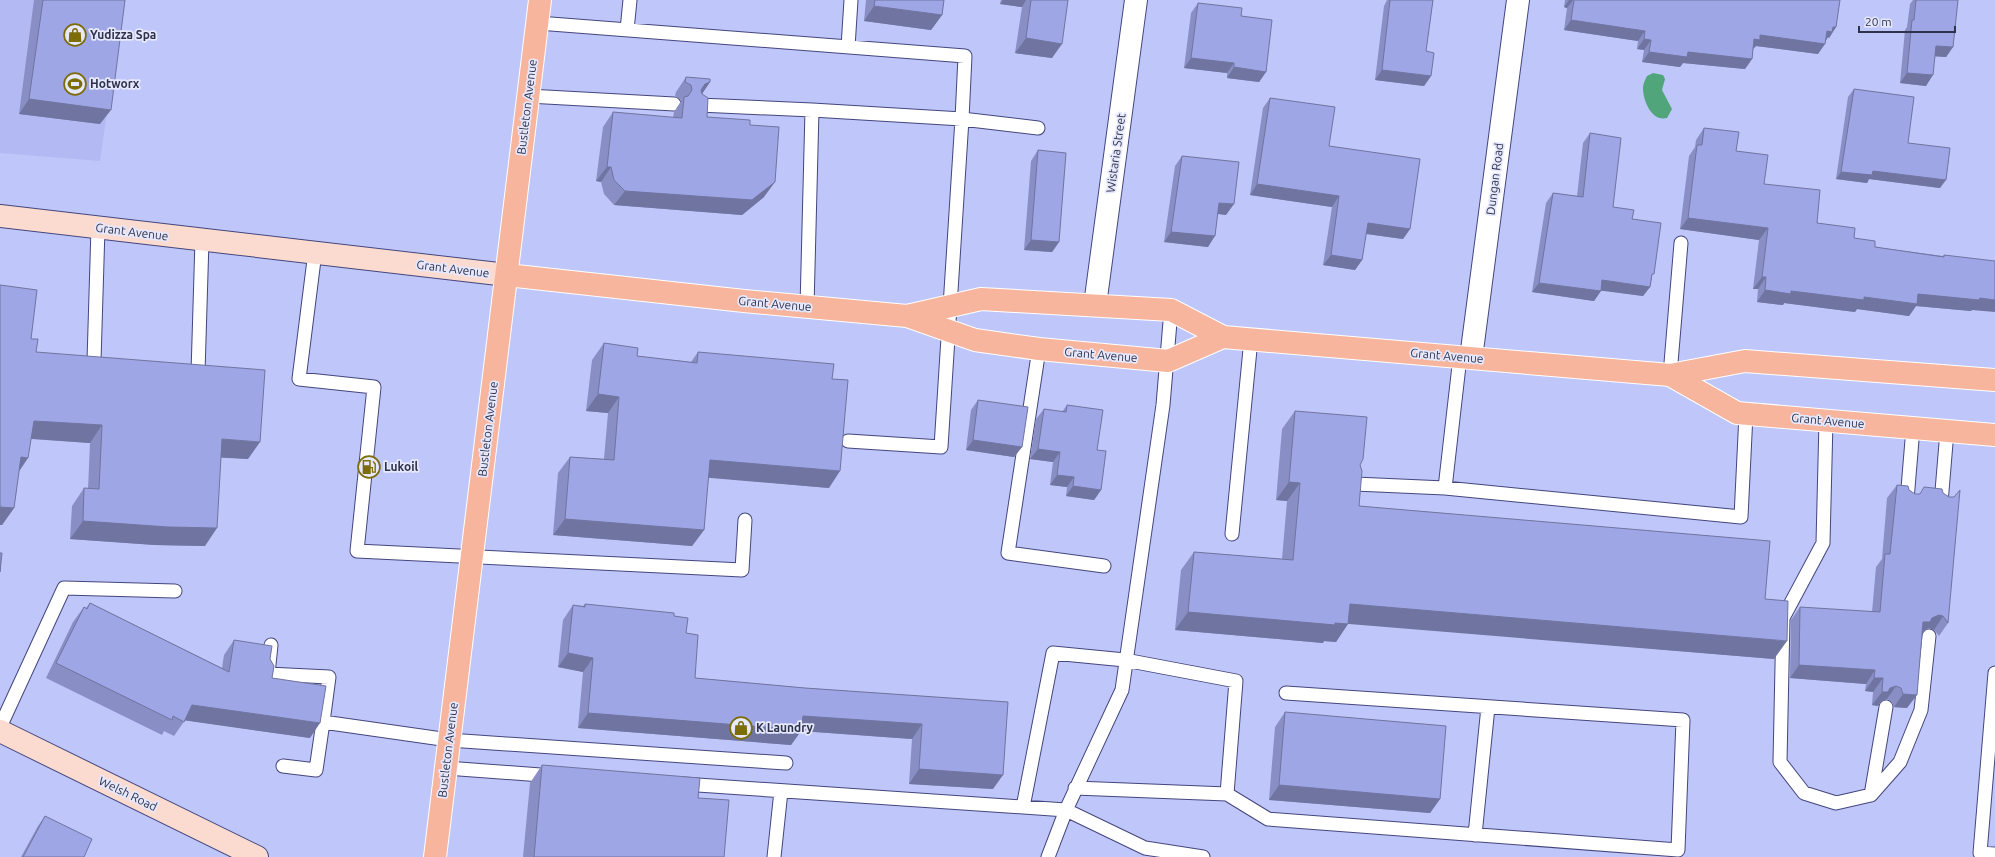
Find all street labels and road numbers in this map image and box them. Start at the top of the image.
street label: Bustleton Avenue [514,59,539,155]
street label: Wistaria Street [1103,112,1128,194]
street label: Dungan Road [1484,142,1505,216]
street label: Grant Avenue [95,221,169,242]
street label: Grant Avenue [416,258,490,279]
street label: Grant Avenue [738,294,812,313]
street label: Grant Avenue [1064,345,1138,364]
street label: Grant Avenue [1410,346,1484,365]
street label: Bustleton Avenue [475,381,500,477]
street label: Grant Avenue [1791,411,1865,430]
street label: Bustleton Avenue [435,702,460,798]
street label: Welsh Road [97,774,159,813]

